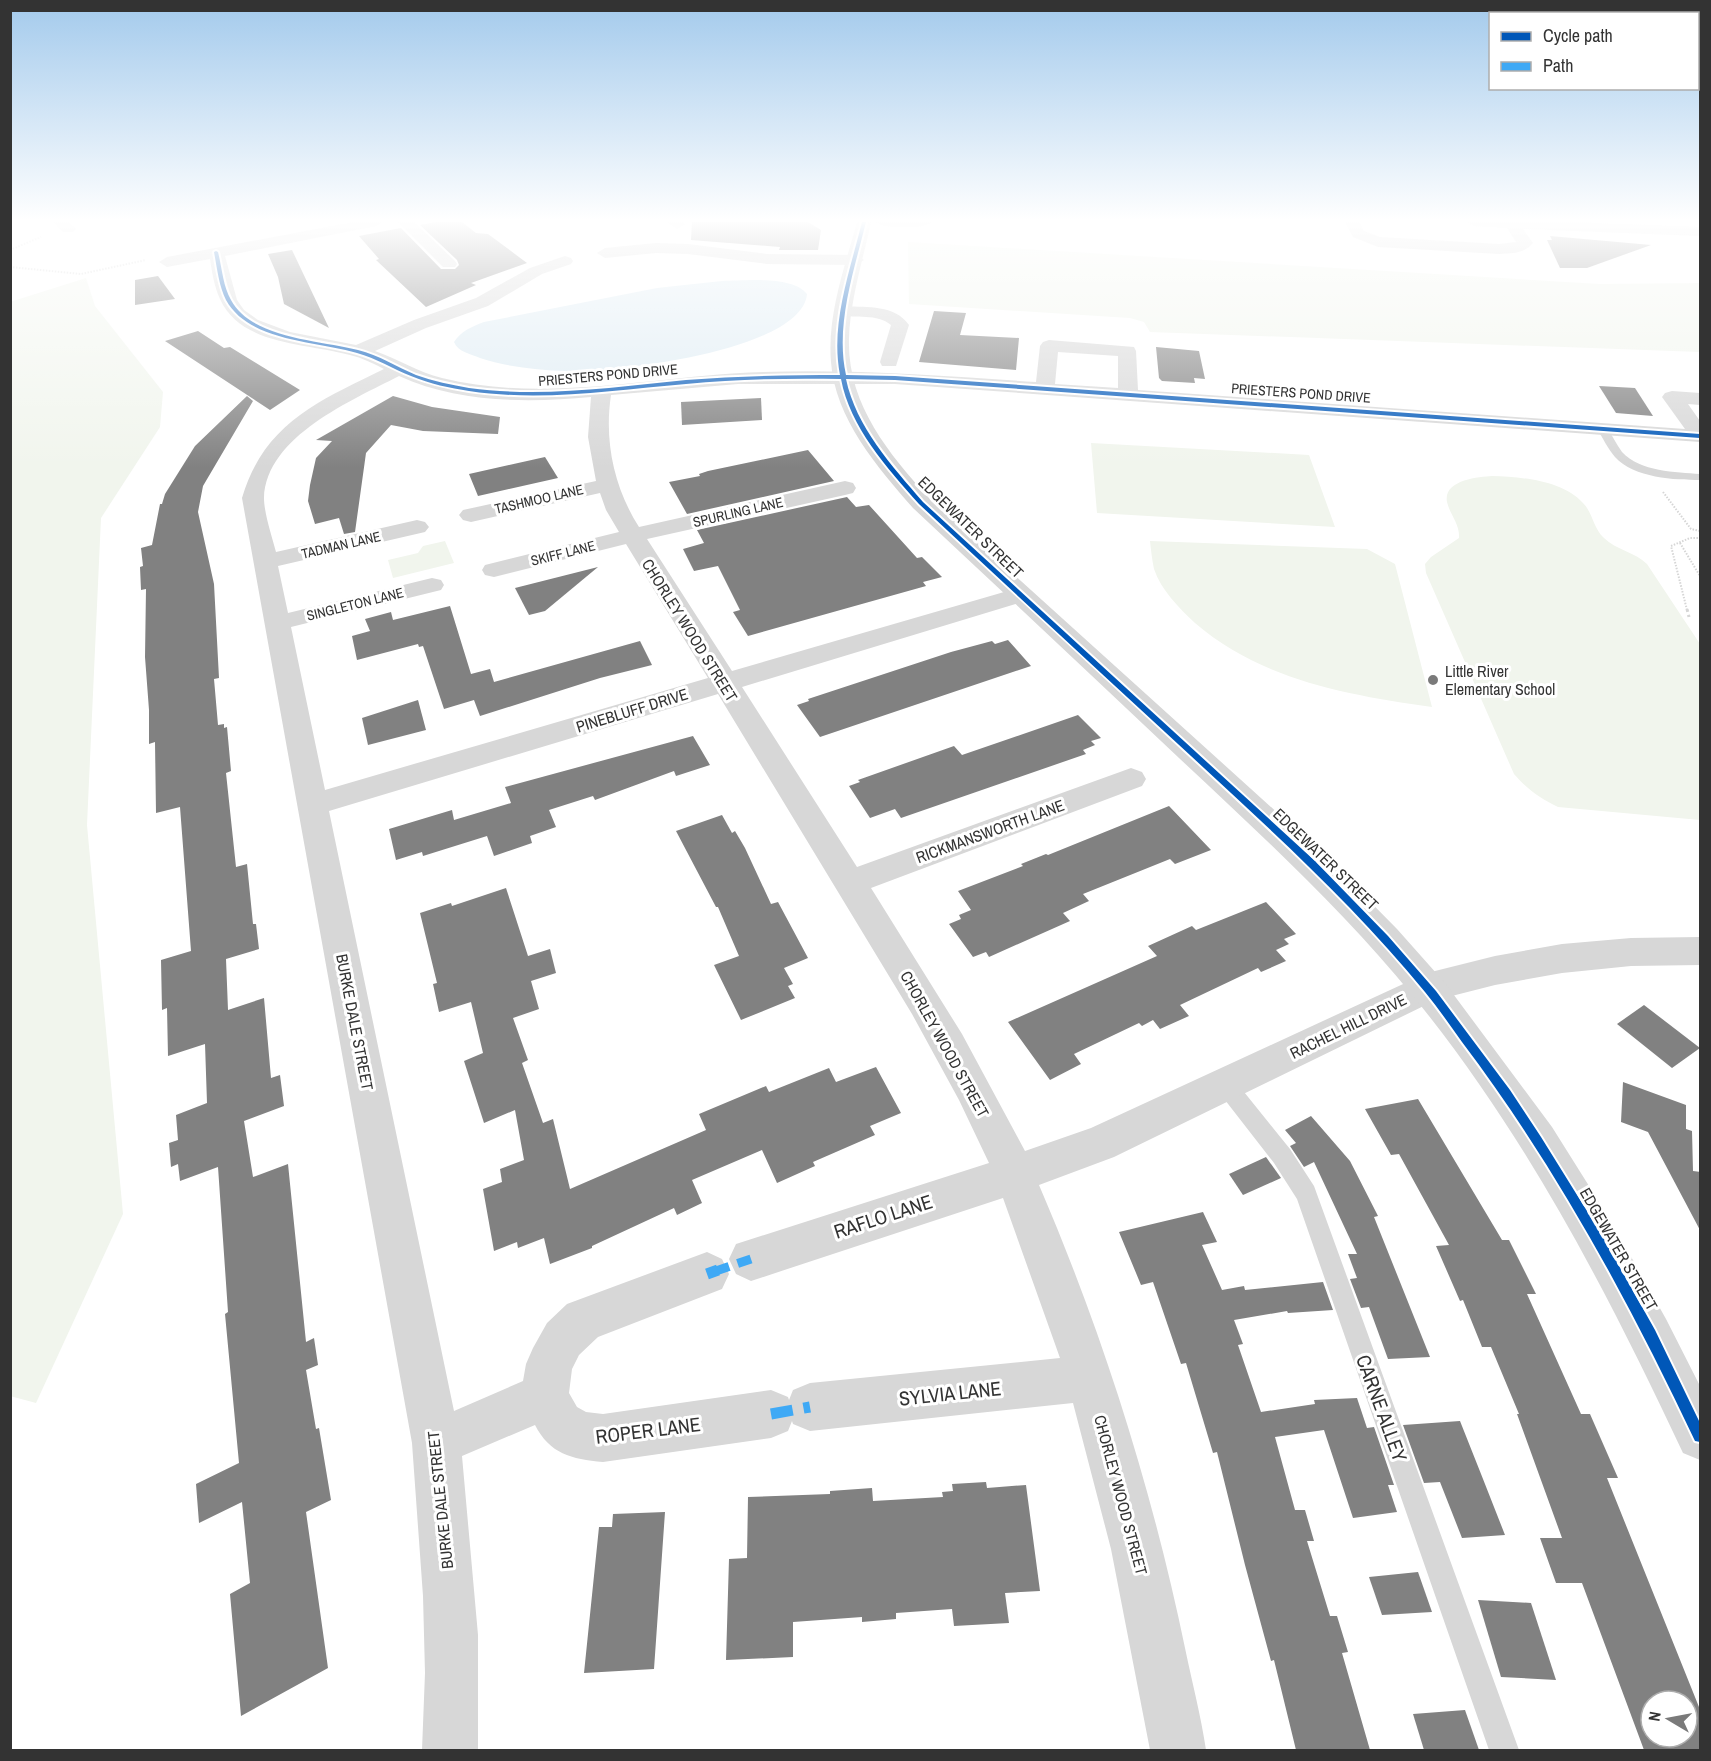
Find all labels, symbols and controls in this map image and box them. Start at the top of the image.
legend [1489,12,1699,90]
text: Cycle path [1543,23,1613,48]
text: Path [1543,53,1573,78]
street label: PRIESTERS POND DRIVE [538,360,678,390]
street label: PRIESTERS POND DRIVE [1231,379,1371,407]
street label: EDGEWATER STREET [914,471,1028,583]
street label: TASHMOO LANE [493,480,585,518]
street label: SPURLING LANE [691,493,785,531]
street label: TADMAN LANE [300,527,382,563]
street label: SKIFF LANE [529,536,597,570]
street label: CHORLEY WOOD STREET [637,554,743,706]
street label: SINGLETON LANE [305,583,405,625]
place label: Little River Elementary School [1445,660,1555,700]
marker: Little River Elementary School [1426,673,1440,687]
street label: PINEBLUFF DRIVE [573,683,691,737]
street label: RICKMANSWORTH LANE [913,794,1067,868]
street label: EDGEWATER STREET [1269,803,1383,915]
street label: BURKE DALE STREET [331,952,379,1092]
street label: CHORLEY WOOD STREET [895,967,995,1121]
street label: RACHEL HILL DRIVE [1286,988,1410,1064]
street label: EDGEWATER STREET [1575,1184,1663,1314]
street label: RAFLO LANE [830,1187,936,1245]
street label: CARNE ALLEY [1350,1351,1414,1465]
street label: SYLVIA LANE [897,1374,1003,1412]
street label: ROPER LANE [594,1410,702,1450]
street label: CHORLEY WOOD STREET [1089,1413,1153,1577]
street label: BURKE DALE STREET [422,1430,458,1570]
north arrow [1639,1689,1699,1749]
text: N [1643,1710,1666,1723]

